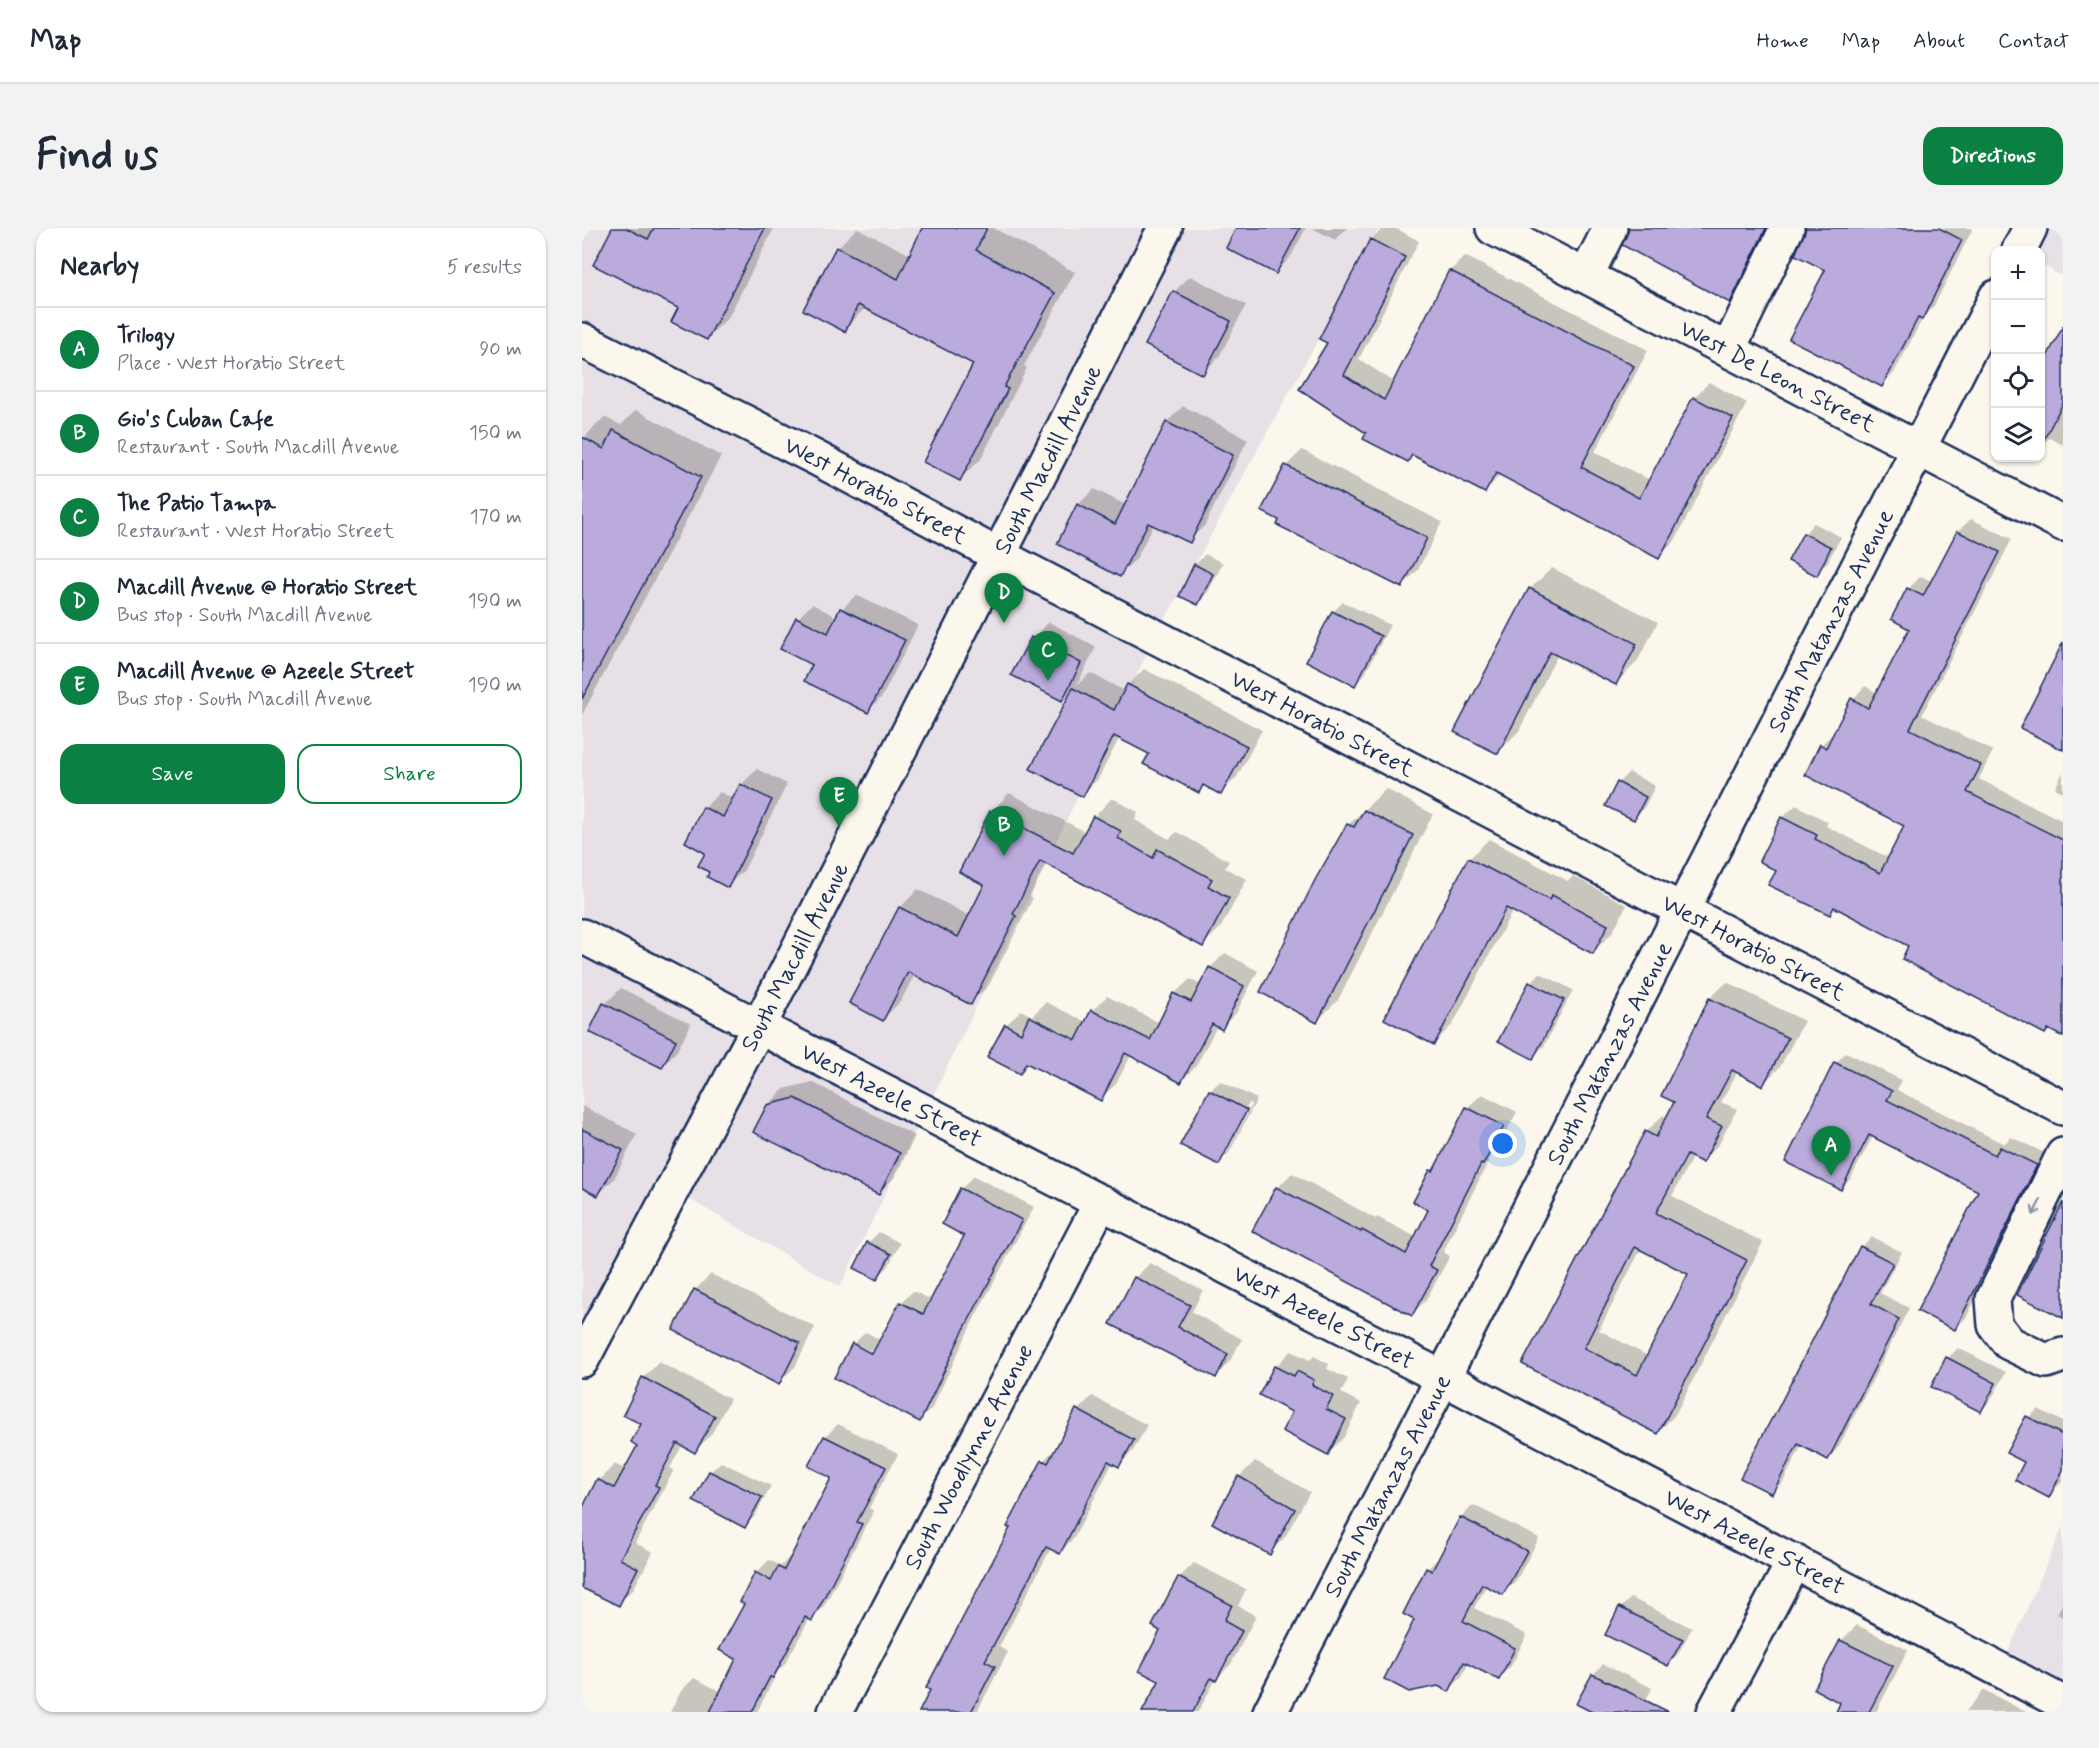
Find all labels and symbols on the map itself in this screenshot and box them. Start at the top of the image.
street label: West De Leon Street [1674,314,1880,441]
street label: South Macdill Avenue [988,360,1110,560]
street label: West Horatio Street [779,430,972,553]
street label: South Matanzas Avenue [1762,504,1902,738]
pin: D [984,574,1024,623]
pin: C [1028,632,1068,681]
street label: West Horatio Street [1225,664,1419,785]
pin: E [820,778,858,827]
pin: B [984,806,1024,856]
street label: South Macdill Avenue [734,857,857,1057]
street label: West Horatio Street [1656,888,1850,1009]
street label: South Matanzas Avenue [1540,937,1681,1171]
street label: West Azeele Street [795,1037,987,1156]
pin: A [1812,1126,1850,1176]
your location [1488,1129,1517,1158]
one-way arrow [2031,1198,2043,1216]
street label: West Azeele Street [1227,1259,1419,1378]
street label: South Woodlynne Avenue [898,1339,1041,1575]
street label: South Matanzas Avenue [1318,1369,1459,1603]
street label: West Azeele Street [1659,1483,1850,1603]

